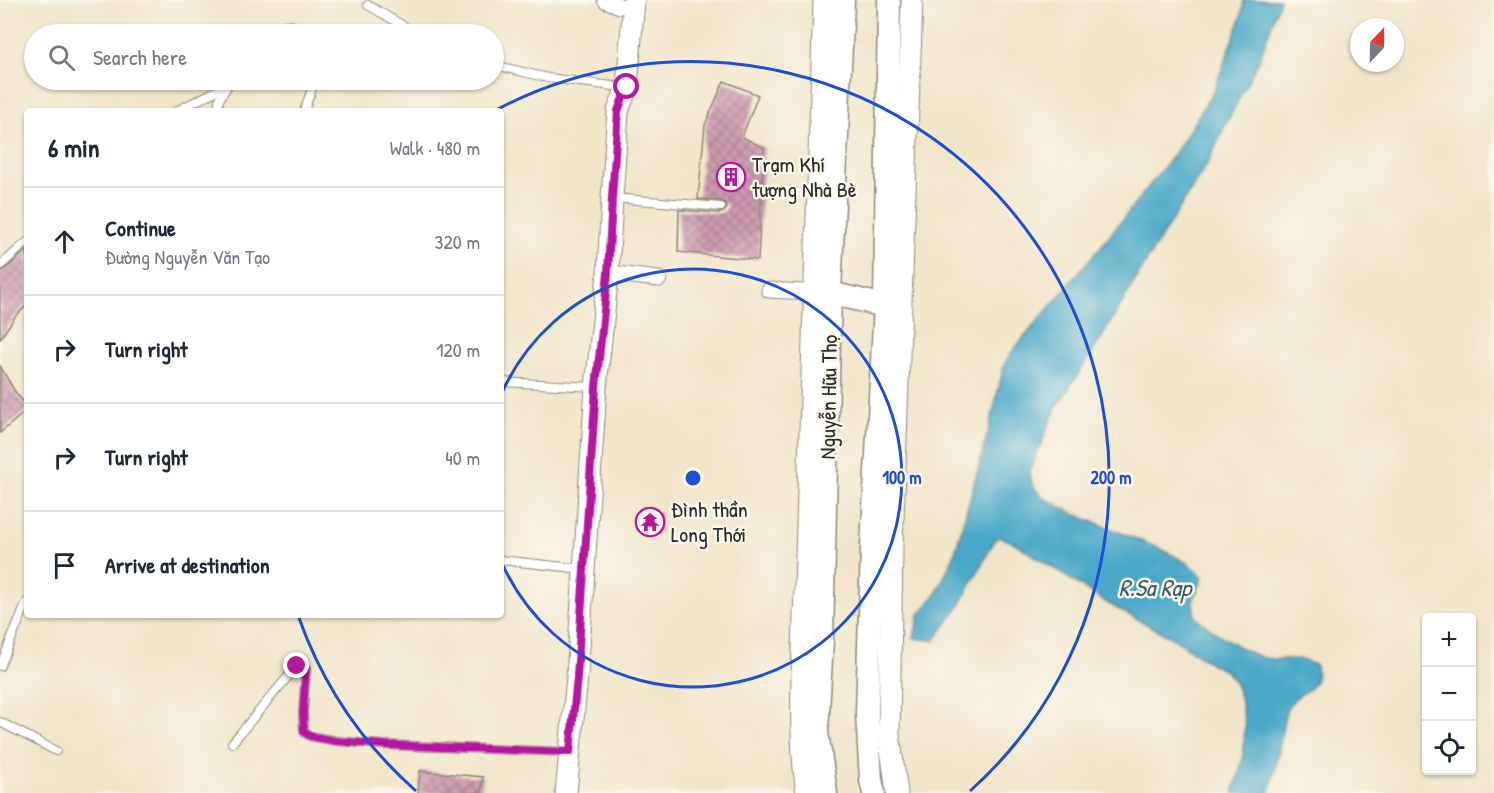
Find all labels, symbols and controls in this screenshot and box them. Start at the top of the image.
north arrow [1350,18,1404,72]
search box [24,24,504,90]
icon: search [45,41,78,74]
text: Search here [93,42,187,72]
route start [613,73,639,99]
text: 6 min [48,130,100,165]
text: Walk · 480 m [390,134,480,161]
place label: Trạm Khí tượng Nhà Bè [752,149,857,204]
building icon: Trạm Khí tượng Nhà Bè [715,161,747,193]
text: Continue [105,213,176,243]
icon: ahead [48,225,81,258]
text: 320 m [435,228,480,255]
text: Đường Nguyễn Văn Tạo [105,243,270,270]
icon: right [48,333,81,366]
text: Turn right [105,334,188,364]
street label: Nguyễn Hữu Thọ [812,334,844,460]
text: 120 m [436,336,480,363]
icon: right [48,441,81,474]
text: Turn right [105,442,188,472]
text: 40 m [445,444,480,471]
text: 100 m [882,465,922,490]
text: 200 m [1091,465,1131,490]
centre of rings [683,468,703,488]
place label: Đình thần Long Thới [671,494,748,549]
temple icon: Đình thần Long Thới [634,506,666,538]
icon: arrive [48,549,81,582]
text: Arrive at destination [105,550,270,580]
water label: R.Sa Rạp [1119,571,1193,604]
map controls [1422,613,1476,775]
button: + [1422,613,1476,667]
route end [283,652,309,678]
button: − [1422,667,1476,721]
button: locate [1422,721,1476,775]

